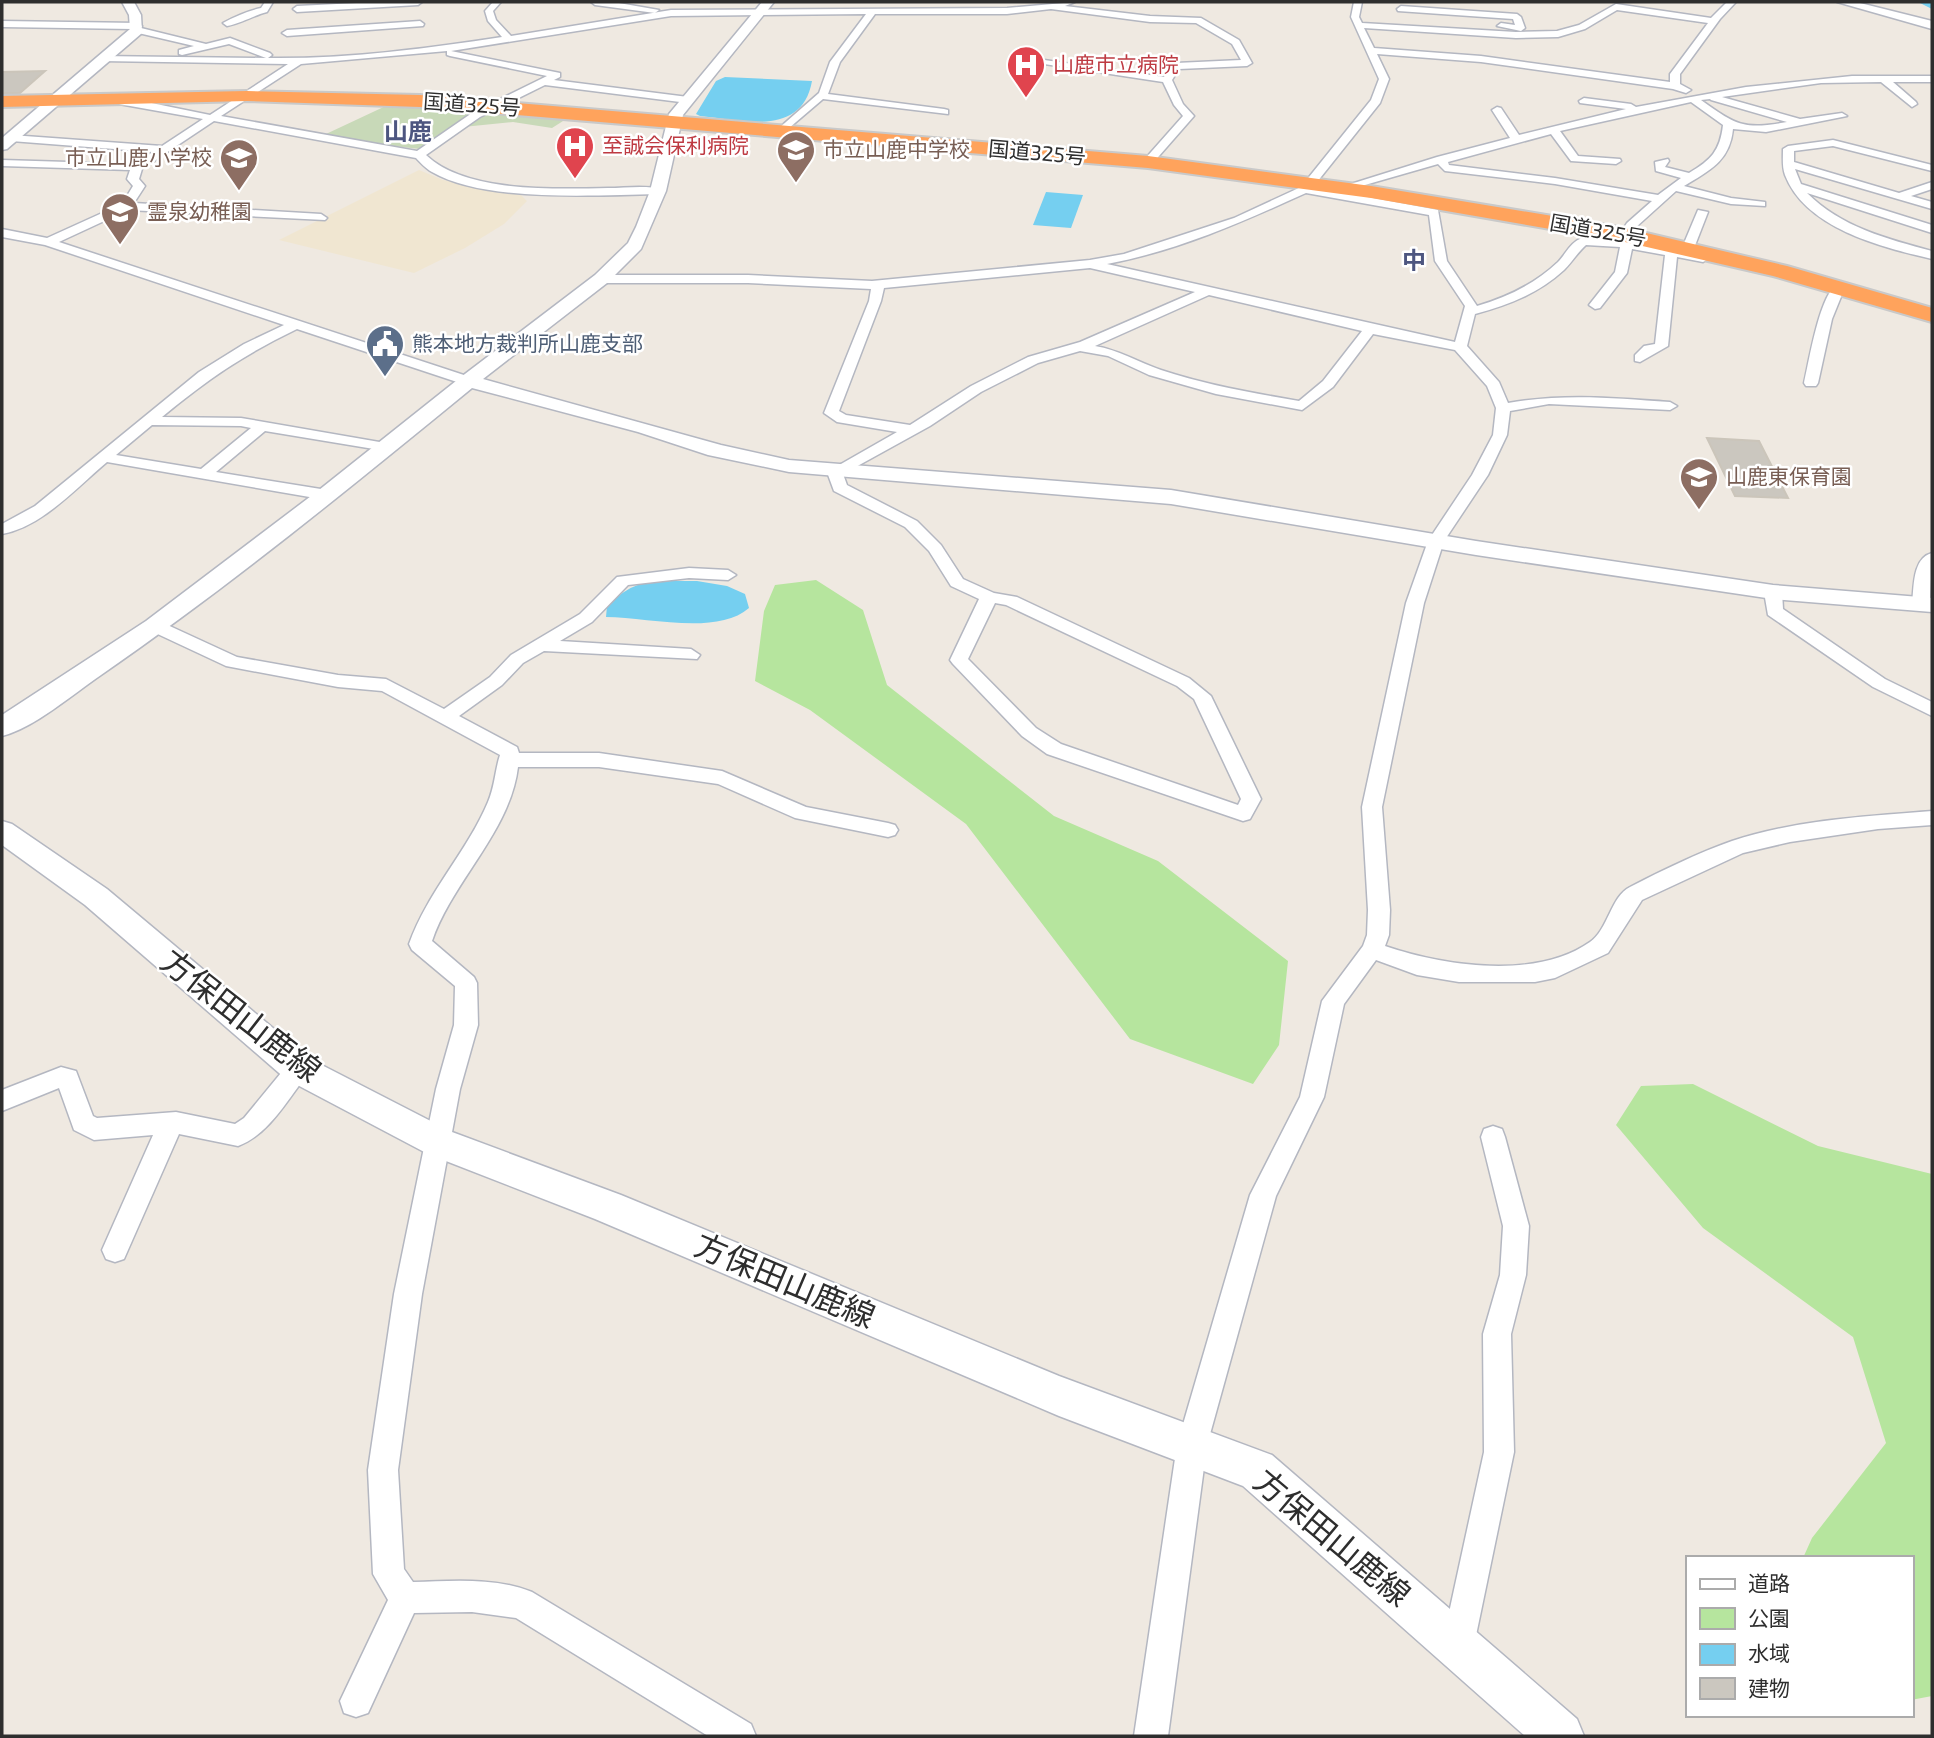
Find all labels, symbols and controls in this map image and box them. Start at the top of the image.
hospital icon: 山鹿市立病院 [1005,44,1047,99]
place label: 山鹿市立病院 [1053,51,1179,76]
street label: 国道325号 [422,88,522,119]
district label: 山鹿 [384,116,432,145]
hospital icon: 至誠会保利病院 [554,125,596,180]
school or university icon: 市立山鹿中学校 [775,129,817,184]
place label: 至誠会保利病院 [602,132,749,157]
street label: 国道325号 [987,135,1087,168]
place label: 市立山鹿中学校 [823,136,970,161]
school or university icon: 市立山鹿小学校 [218,137,260,192]
place label: 市立山鹿小学校 [65,144,212,169]
school or university icon: 霊泉幼稚園 [99,191,141,246]
place label: 霊泉幼稚園 [147,198,252,223]
street label: 国道325号 [1548,209,1649,250]
district label: 中 [1402,245,1426,274]
public building icon: 熊本地方裁判所山鹿支部 [364,323,406,378]
place label: 熊本地方裁判所山鹿支部 [412,330,643,355]
school or university icon: 山鹿東保育園 [1678,456,1720,511]
place label: 山鹿東保育園 [1726,463,1852,488]
street label: 方保田山鹿線 [155,940,330,1089]
street label: 方保田山鹿線 [690,1224,882,1334]
street label: 方保田山鹿線 [1248,1460,1419,1613]
legend [1686,1556,1913,1717]
text: 道路 [1748,1570,1790,1595]
text: 公園 [1748,1605,1790,1630]
text: 水域 [1748,1640,1790,1665]
text: 建物 [1748,1675,1790,1700]

